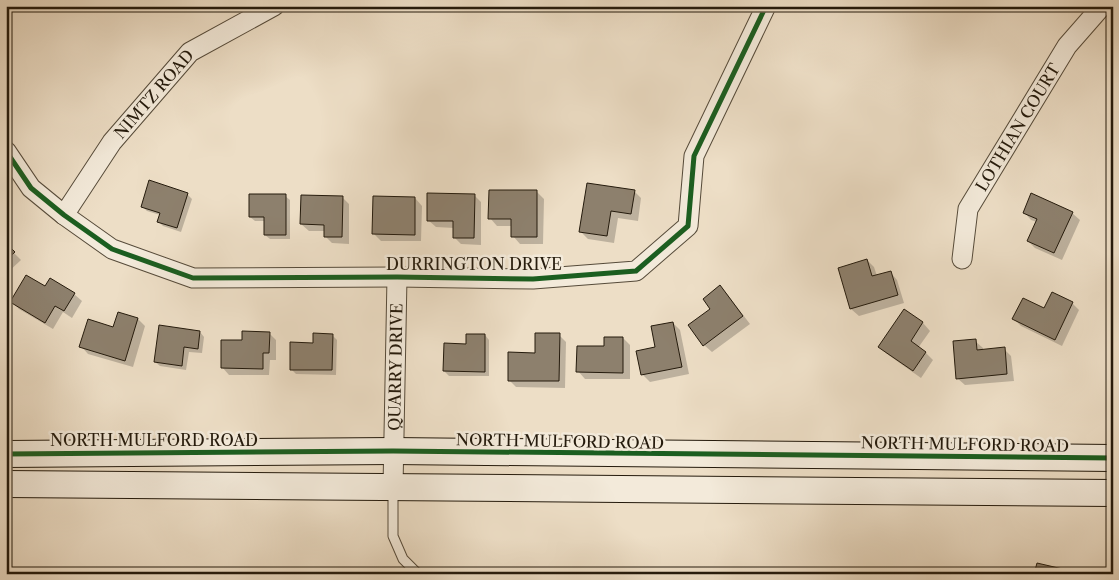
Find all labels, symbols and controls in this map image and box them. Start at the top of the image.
street label: NIMTZ ROAD [110,45,198,143]
street label: LOTHIAN COURT [971,60,1064,195]
street label: DURRINGTON DRIVE [386,254,562,274]
street label: QUARRY DRIVE [384,303,407,431]
street label: NORTH MULFORD ROAD [456,429,664,453]
street label: NORTH MULFORD ROAD [50,430,258,450]
street label: NORTH MULFORD ROAD [861,432,1069,456]

